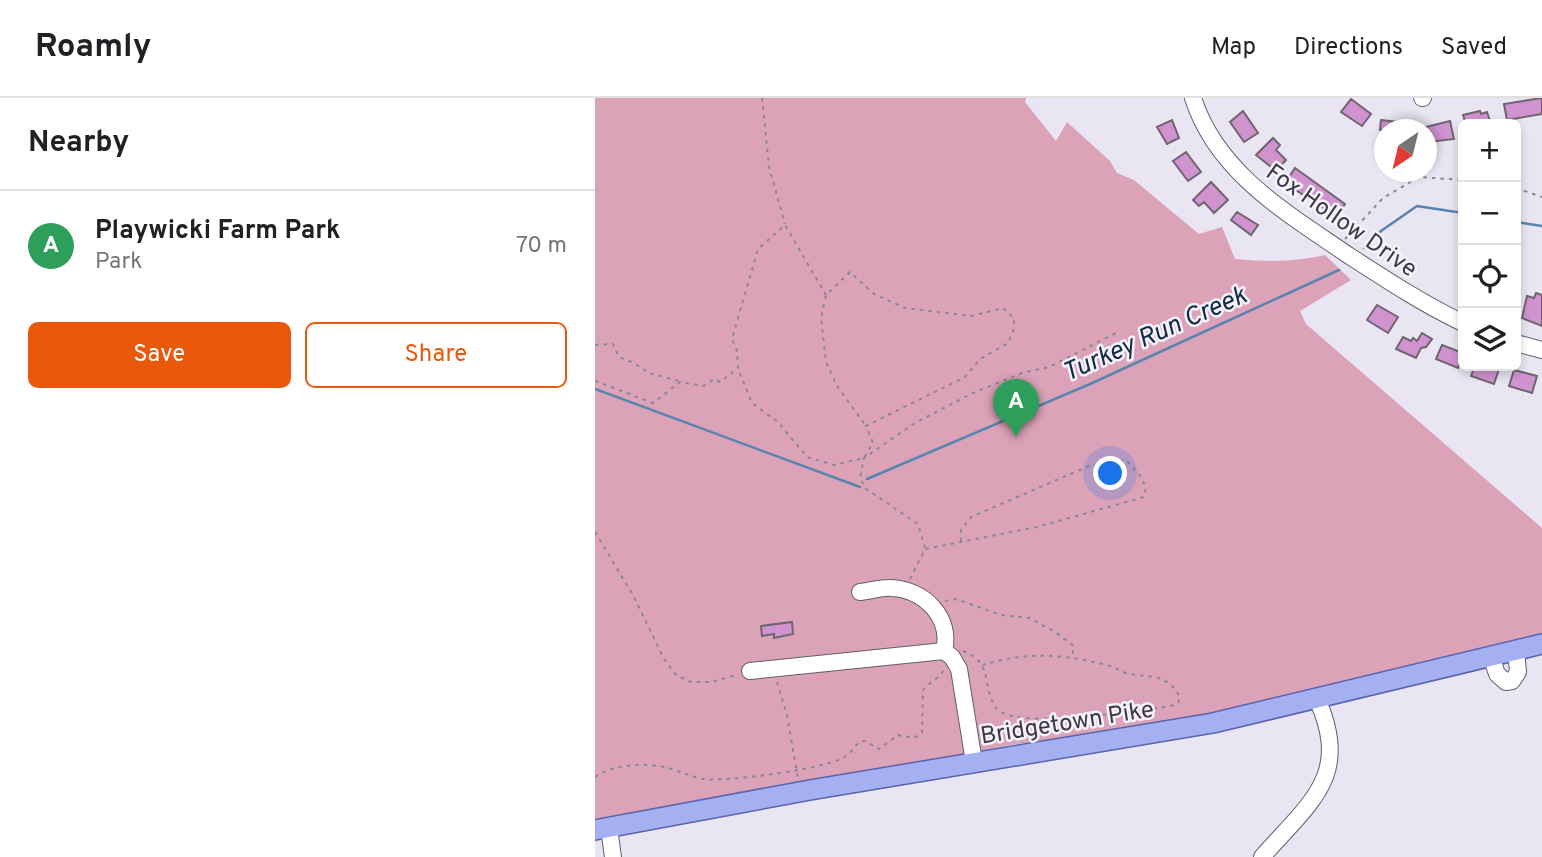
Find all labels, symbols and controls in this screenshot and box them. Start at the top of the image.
text: Roamly [35,27,151,69]
text: Map [1211,33,1256,63]
text: Directions [1294,33,1403,63]
text: Saved [1441,33,1507,63]
north arrow [1374,119,1437,182]
map controls [1458,119,1521,371]
button: + [1458,119,1521,182]
text: Nearby [28,125,129,162]
street label: Fox Hollow Drive [1259,158,1422,285]
button: − [1458,182,1521,245]
text: Playwicki Farm Park [95,215,341,248]
text: A [43,232,59,261]
text: 70 m [516,232,567,261]
button: locate [1458,245,1521,308]
text: Park [95,248,142,277]
water label: Turkey Run Creek [1058,280,1253,391]
button: layers [1458,308,1521,371]
button: Save [28,322,291,388]
button: Share [305,322,567,388]
pin: A [993,379,1039,437]
your location [1093,456,1127,490]
street label: Bridgetown Pike [978,695,1156,752]

